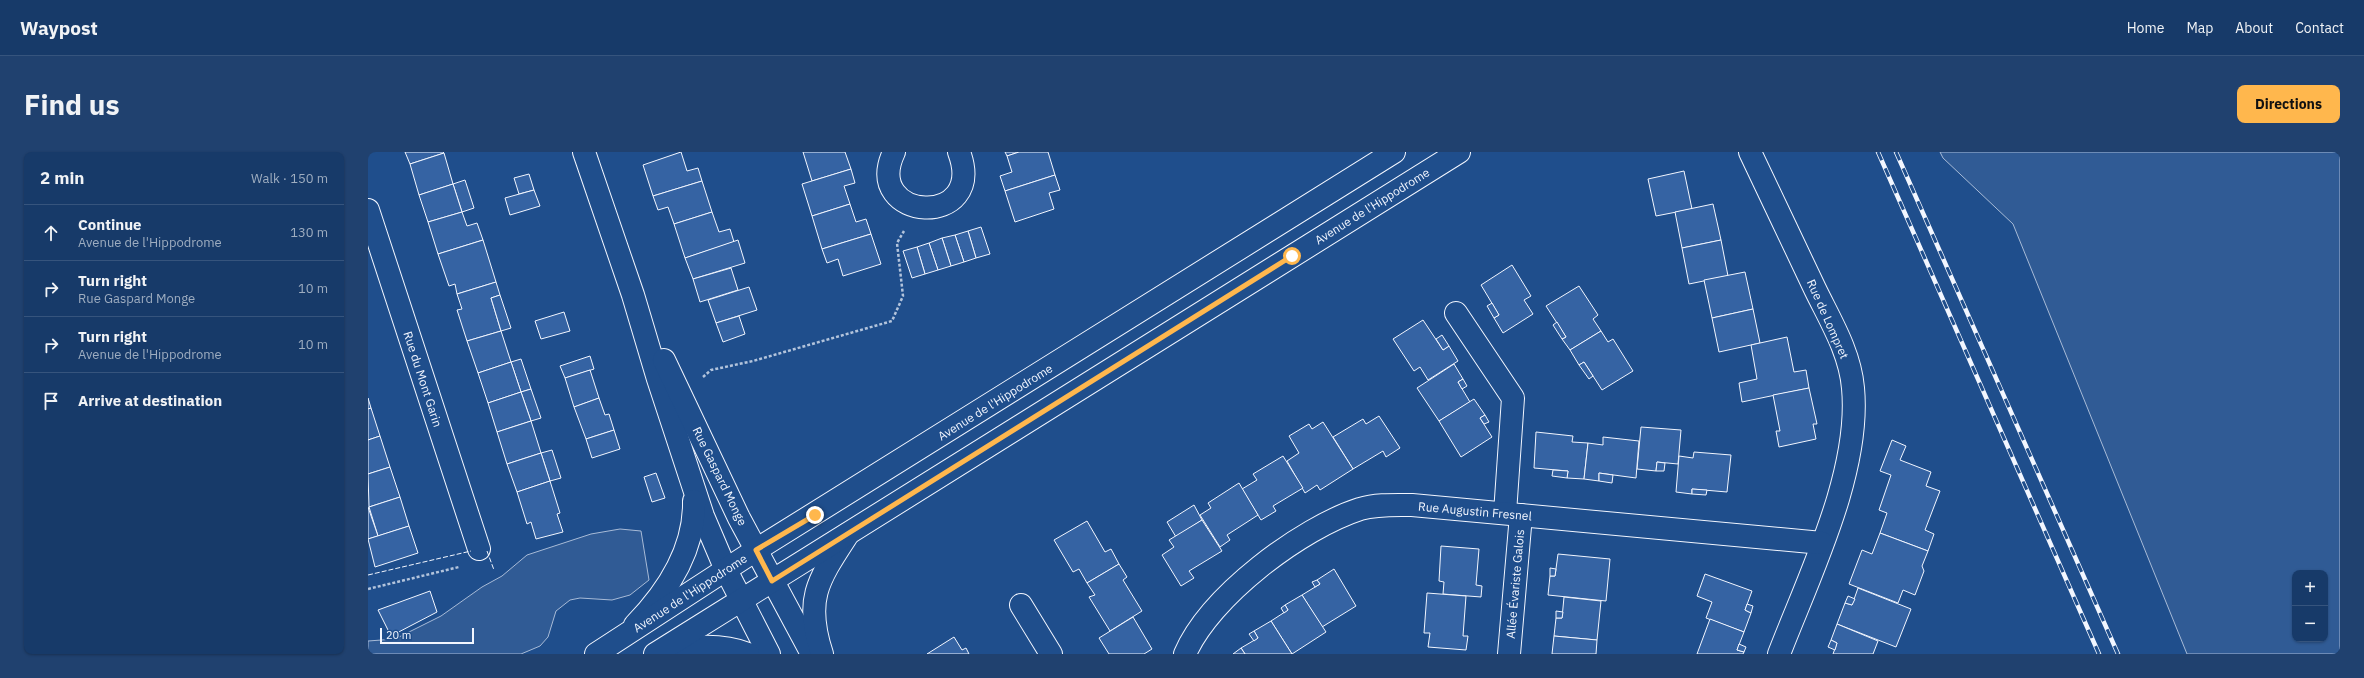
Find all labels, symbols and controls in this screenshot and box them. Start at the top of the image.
text: Waypost [20,16,98,40]
text: Home [2127,19,2164,37]
text: Map [2186,19,2213,37]
text: About [2235,19,2273,37]
text: Contact [2295,19,2344,37]
button: Directions [2237,85,2340,123]
text: Find us [24,86,120,123]
street label: Avenue de l'Hippodrome [1312,164,1433,248]
text: 2 min [40,167,84,189]
text: Walk · 150 m [251,170,328,187]
text: Continue [78,215,142,234]
icon: ahead [40,222,62,244]
text: 130 m [290,224,328,241]
text: Avenue de l'Hippodrome [78,234,222,251]
route start [1283,247,1301,265]
text: Turn right [78,271,147,290]
street label: Rue de Lompret [1804,277,1852,361]
icon: right [40,278,62,300]
text: 10 m [298,280,328,297]
text: Rue Gaspard Monge [78,290,195,307]
text: Turn right [78,327,147,346]
street label: Rue du Mont Garin [400,329,446,429]
icon: right [40,334,62,356]
text: 10 m [298,336,328,353]
text: Avenue de l'Hippodrome [78,346,222,363]
street label: Avenue de l'Hippodrome [935,360,1056,444]
icon: arrive [40,390,62,412]
text: Arrive at destination [78,391,222,410]
street label: Rue Gaspard Monge [690,424,751,528]
street label: Rue Augustin Fresnel [1418,499,1532,523]
route end [806,506,824,524]
street label: Allée Évariste Galois [1503,529,1527,639]
street label: Avenue de l'Hippodrome [630,550,750,635]
map controls [2292,570,2328,642]
button: + [2292,570,2328,606]
button: − [2292,606,2328,642]
scale bar [380,626,474,645]
text: 20 m [386,628,411,642]

